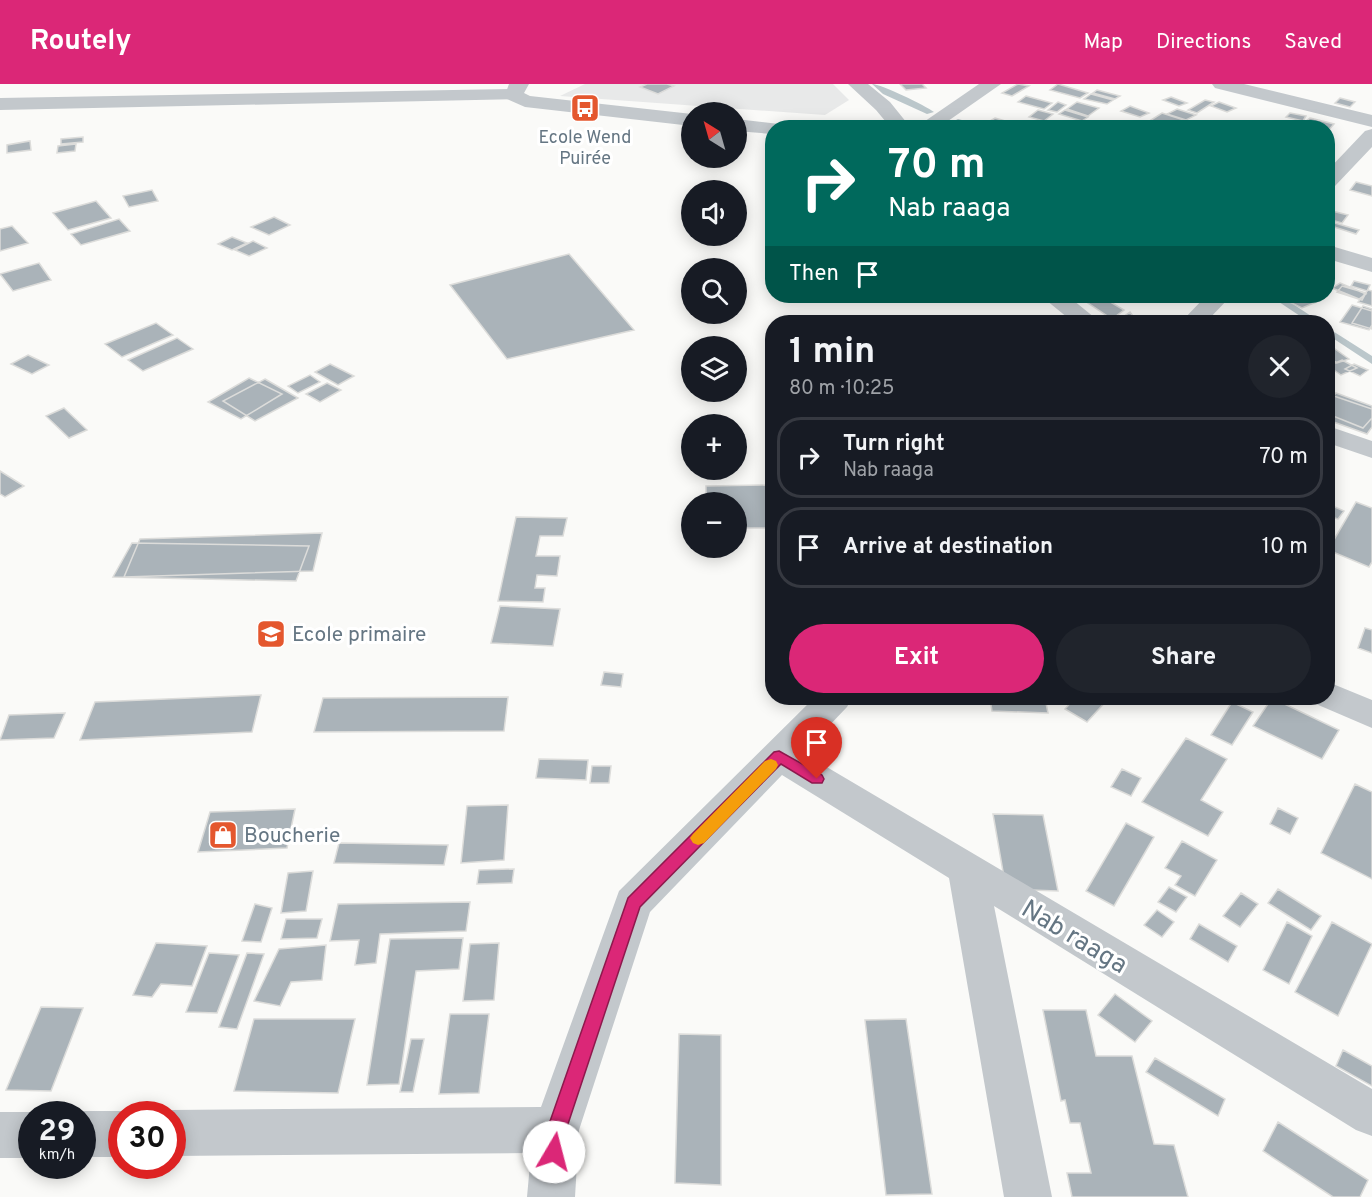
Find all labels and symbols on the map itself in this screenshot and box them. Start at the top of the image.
bus stop icon: Ecole Wend Puirée [569,92,601,124]
north arrow [681,102,747,168]
place label: Ecole Wend Puirée [539,127,631,171]
school or university icon: Ecole primaire [255,618,287,650]
place label: Ecole primaire [292,622,426,649]
pin [791,717,842,779]
shop icon: Boucherie [207,819,239,851]
place label: Boucherie [244,823,340,850]
street label: Nab raaga [1015,894,1133,983]
speed limit sign: 30 [108,1101,186,1179]
position arrow [522,1120,586,1184]

